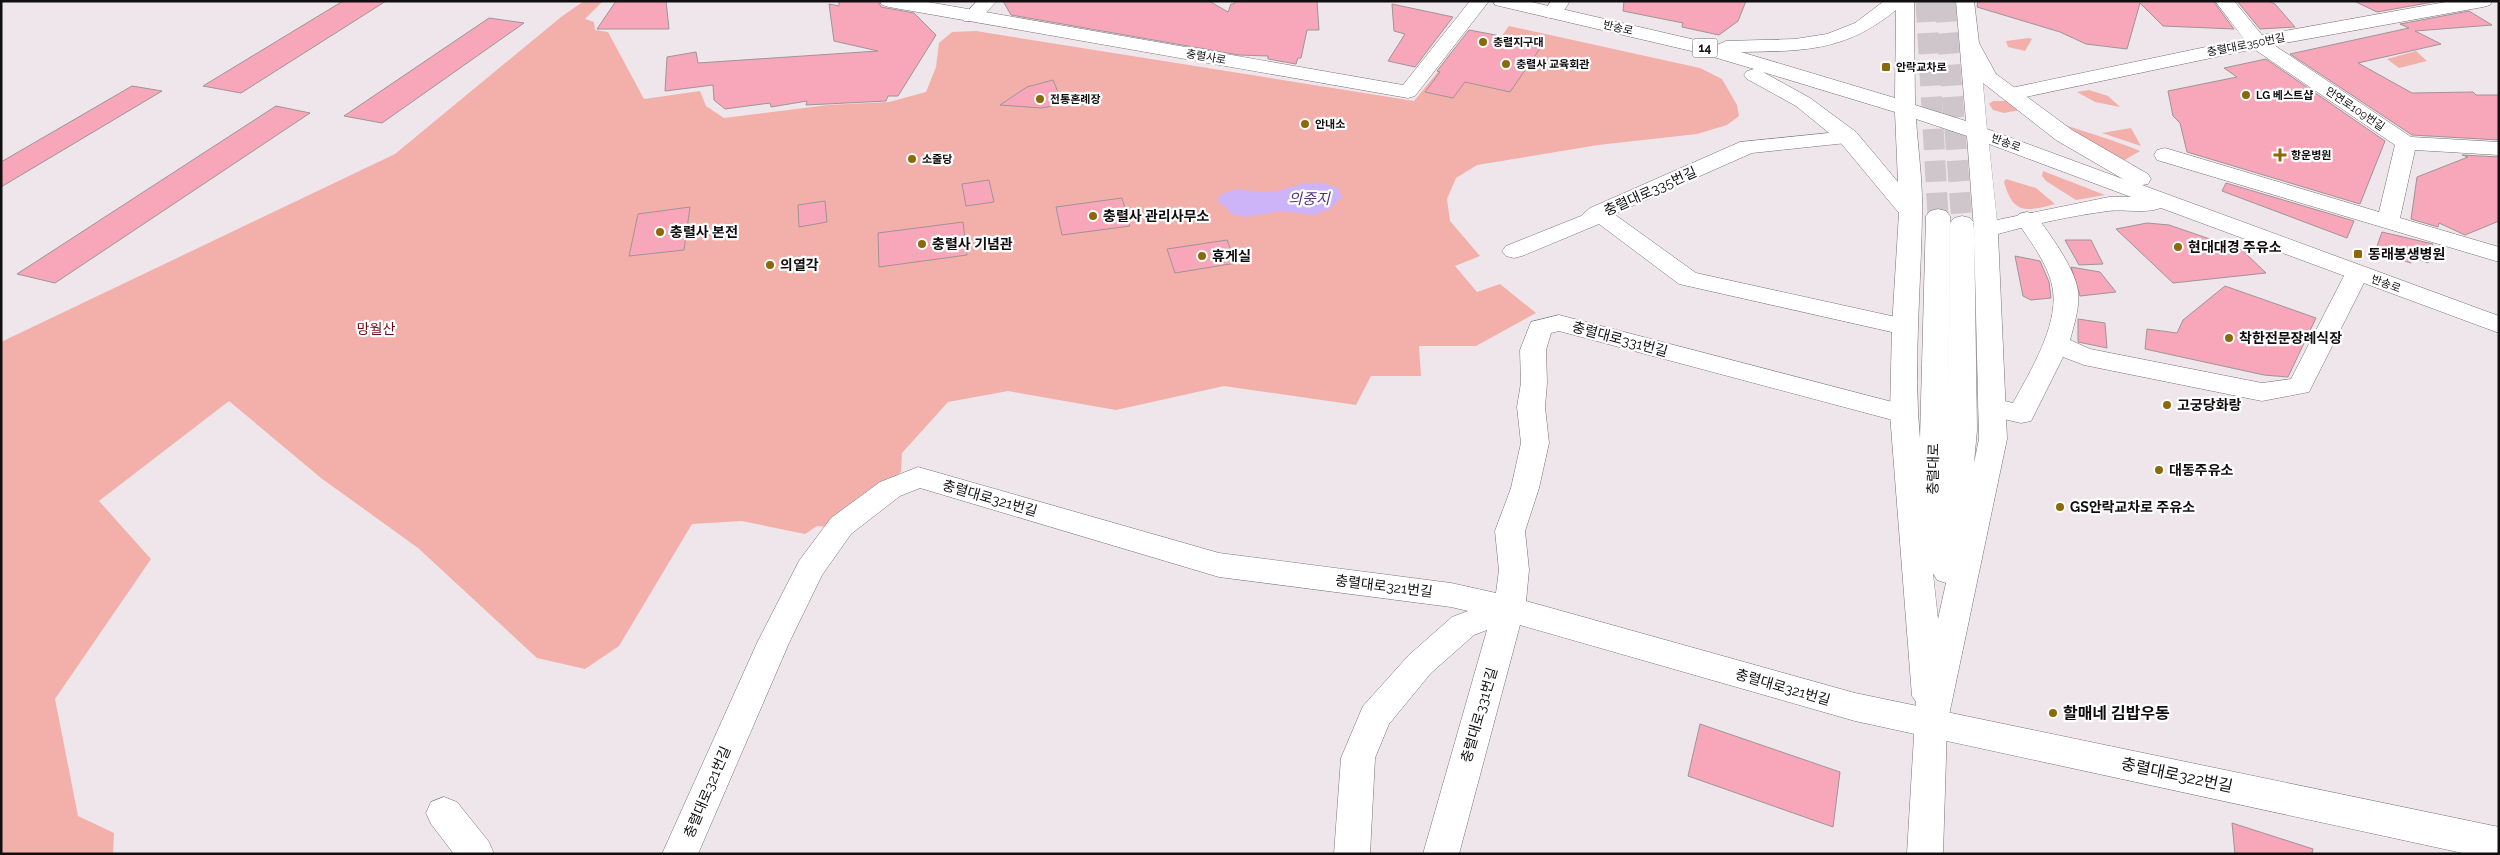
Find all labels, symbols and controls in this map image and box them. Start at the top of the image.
street label: 반송로 [1602,18,1634,38]
street label: 충렬대로350번길 [2206,31,2286,59]
marker: 충렬지구대 [1477,36,1489,48]
place label: 충렬지구대 [1493,36,1544,49]
road number: 14 [1692,38,1718,58]
street label: 충렬사로 [1185,47,1227,67]
marker: 충렬사 교육회관 [1500,58,1512,70]
place label: 충렬사 교육회관 [1516,58,1589,71]
marker: 안락교차로 [1880,61,1892,73]
place label: 안락교차로 [1896,61,1947,74]
street label: 안연로109번길 [2323,84,2387,134]
marker: LG 베스트샵 [2240,89,2252,101]
place label: LG 베스트샵 [2256,89,2313,102]
marker: 전통혼례장 [1034,93,1046,105]
place label: 전통혼례장 [1050,93,1101,106]
marker: 안내소 [1299,118,1311,130]
place label: 안내소 [1315,118,1345,131]
street label: 반송로 [1990,132,2022,154]
marker: 항운병원 [2273,148,2287,162]
place label: 항운병원 [2291,149,2331,162]
marker: 소줄당 [906,153,918,165]
place label: 소줄당 [922,153,952,166]
street label: 충렬대로335번길 [1601,163,1699,219]
water label: 의중지 [1288,190,1331,208]
place label: 충렬사 관리사무소 [1103,208,1210,224]
marker: 충렬사 관리사무소 [1087,210,1099,222]
place label: 충렬사 본전 [670,224,738,240]
marker: 충렬사 본전 [654,226,666,238]
place label: 충렬사 기념관 [932,236,1013,252]
marker: 충렬사 기념관 [916,238,928,250]
place label: 현대대경 주유소 [2188,239,2282,255]
marker: 현대대경 주유소 [2172,241,2184,253]
place label: 동래봉생병원 [2368,246,2445,262]
place label: 휴게실 [1212,248,1251,264]
marker: 동래봉생병원 [2352,248,2364,260]
marker: 휴게실 [1196,250,1208,262]
place label: 의열각 [780,257,819,273]
marker: 의열각 [764,259,776,271]
street label: 반송로 [2370,273,2402,295]
street label: 충렬대로331번길 [1570,319,1670,359]
park label: 망월산 [357,321,395,337]
place label: 착한전문장례식장 [2239,330,2342,346]
marker: 착한전문장례식장 [2223,332,2235,344]
place label: 고궁당화랑 [2177,397,2242,413]
marker: 고궁당화랑 [2161,399,2173,411]
street label: 충렬대로 [1925,443,1941,495]
place label: 대동주유소 [2169,462,2234,478]
marker: 대동주유소 [2153,464,2165,476]
street label: 충렬대로321번길 [941,477,1039,519]
place label: GS안락교차로 주유소 [2070,499,2195,515]
marker: GS안락교차로 주유소 [2054,501,2066,513]
street label: 충렬대로321번길 [1334,572,1434,600]
street label: 충렬대로331번길 [1458,666,1500,764]
street label: 충렬대로321번길 [1734,666,1832,708]
place label: 할매네 김밥우동 [2063,704,2170,723]
marker: 할매네 김밥우동 [2047,707,2059,719]
street label: 충렬대로321번길 [680,744,734,840]
street label: 충렬대로322번길 [2119,754,2235,796]

